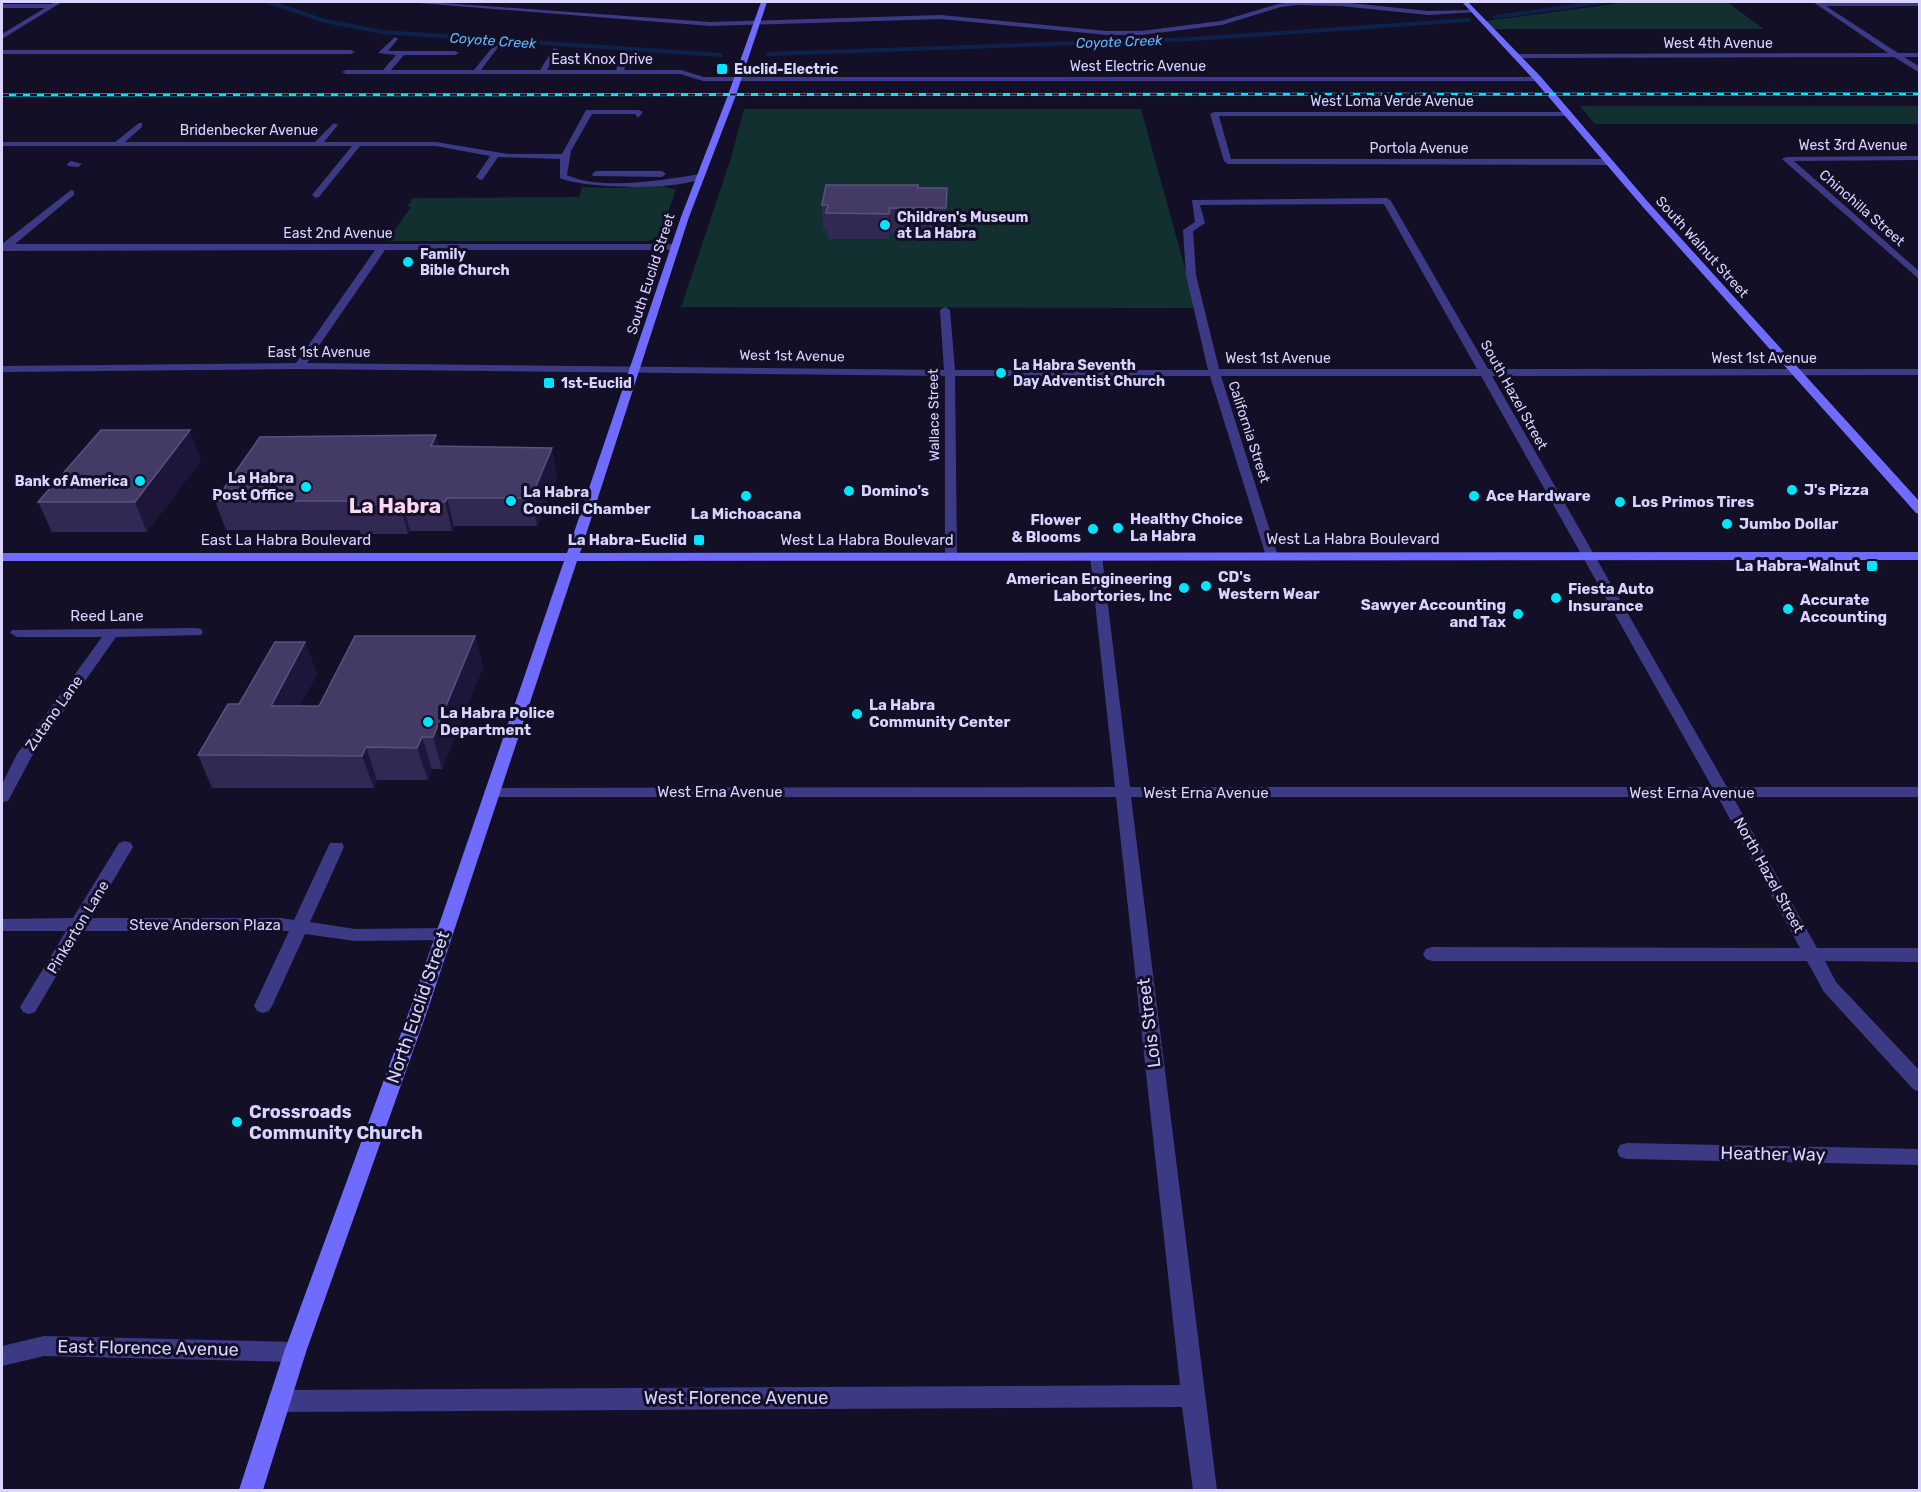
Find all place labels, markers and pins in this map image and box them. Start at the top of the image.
place label: Euclid-Electric [734,61,838,78]
marker: Euclid-Electric [715,62,729,76]
place label: Children's Museum at La Habra [897,209,1029,242]
marker: Children's Museum at La Habra [878,218,892,232]
place label: Family Bible Church [420,246,510,279]
marker: Family Bible Church [401,255,415,269]
place label: La Habra Seventh Day Adventist Church [1013,357,1165,390]
marker: La Habra Seventh Day Adventist Church [994,366,1008,380]
place label: 1st-Euclid [561,375,632,392]
marker: 1st-Euclid [542,376,556,390]
place label: La Habra Post Office [212,469,294,504]
place label: Bank of America [15,473,128,490]
marker: Bank of America [133,474,147,488]
marker: La Habra Post Office [299,480,313,494]
place label: J's Pizza [1804,481,1869,499]
place label: Domino's [861,482,929,500]
place label: La Habra Council Chamber [523,483,651,518]
marker: J's Pizza [1785,483,1799,497]
marker: Domino's [842,484,856,498]
place label: Ace Hardware [1486,487,1591,505]
marker: La Michoacana [739,489,753,503]
marker: Ace Hardware [1467,489,1481,503]
place label: Los Primos Tires [1632,493,1754,511]
marker: La Habra Council Chamber [504,494,518,508]
marker: Los Primos Tires [1613,495,1627,509]
place label: La Michoacana [691,505,801,523]
place label: Healthy Choice La Habra [1130,510,1243,545]
place label: Flower & Blooms [1011,511,1081,546]
place label: Jumbo Dollar [1739,515,1839,533]
marker: Jumbo Dollar [1720,517,1734,531]
marker: Healthy Choice La Habra [1111,521,1125,535]
marker: Flower & Blooms [1086,522,1100,536]
place label: La Habra-Euclid [568,531,687,549]
marker: La Habra-Euclid [692,533,706,547]
place label: La Habra-Walnut [1735,557,1860,575]
marker: La Habra-Walnut [1865,559,1879,573]
place label: CD's Western Wear [1218,568,1320,603]
place label: American Engineering Labortories, Inc [1006,570,1172,605]
marker: CD's Western Wear [1199,579,1213,593]
place label: Fiesta Auto Insurance [1568,580,1654,615]
marker: American Engineering Labortories, Inc [1177,581,1191,595]
marker: Fiesta Auto Insurance [1549,591,1563,605]
place label: Accurate Accounting [1800,591,1887,626]
place label: Sawyer Accounting and Tax [1361,596,1506,631]
marker: Accurate Accounting [1781,602,1795,616]
marker: Sawyer Accounting and Tax [1511,607,1525,621]
place label: La Habra Community Center [869,696,1010,731]
place label: La Habra Police Department [440,704,555,739]
marker: La Habra Community Center [850,707,864,721]
marker: La Habra Police Department [421,715,435,729]
place label: Crossroads Community Church [249,1101,423,1144]
marker: Crossroads Community Church [230,1115,244,1129]

